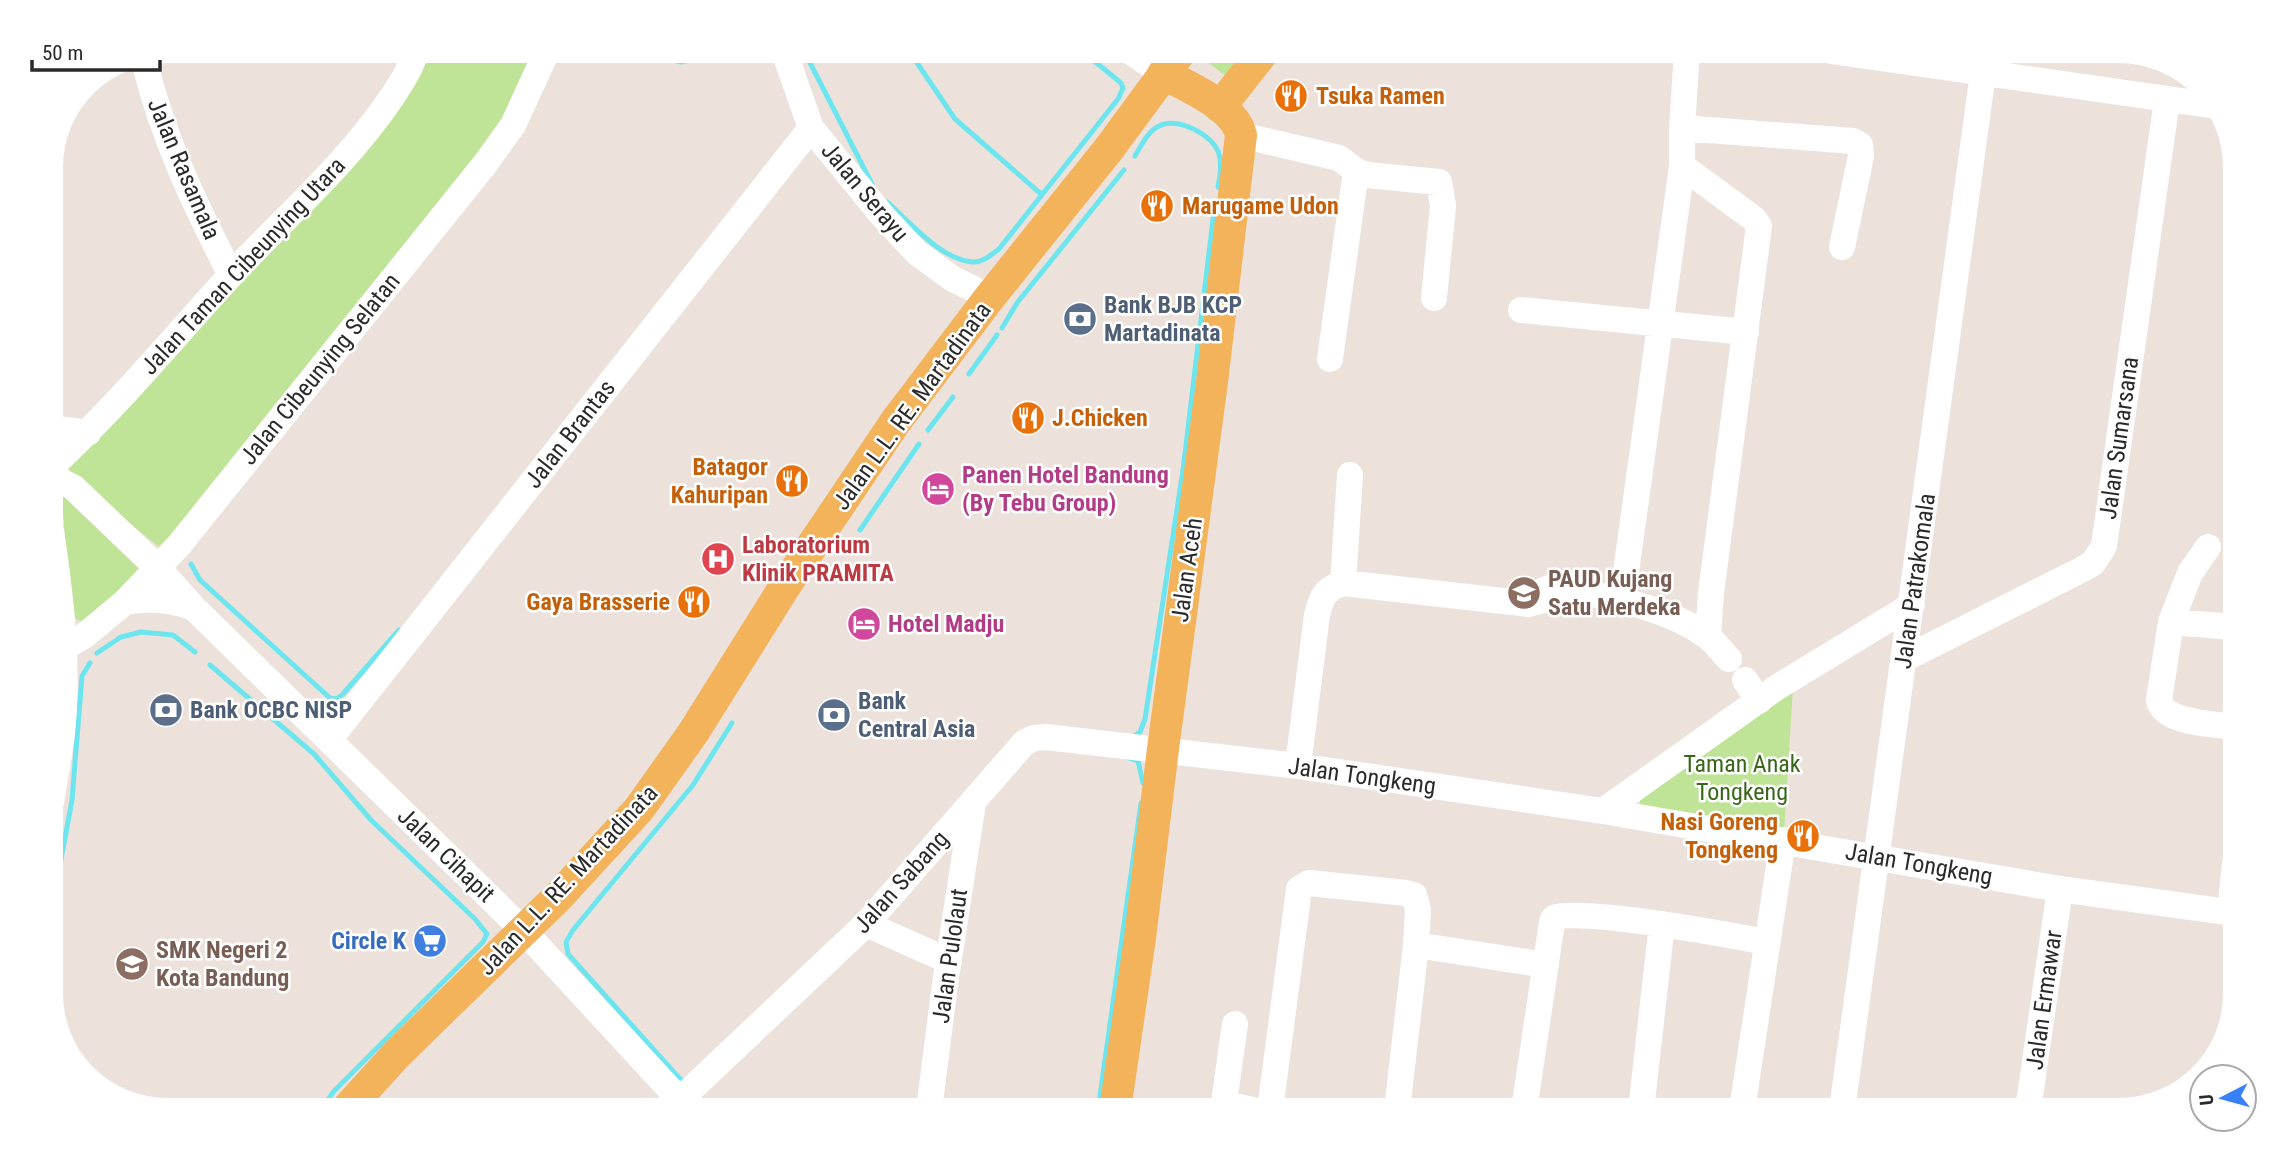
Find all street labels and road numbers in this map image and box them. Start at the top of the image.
street label: Jalan Rasamala [142,94,226,244]
street label: Jalan Serayu [815,137,915,247]
street label: Jalan Taman Cibeunying Utara [135,152,351,380]
street label: Jalan Cibeunying Selatan [234,268,406,470]
street label: Jalan L.L. RE. Martadinata [827,297,997,515]
street label: Jalan Sumarsana [2094,355,2144,521]
street label: Jalan Brantas [519,374,621,494]
street label: Jalan Patrakomala [1889,492,1941,670]
street label: Jalan Aceh [1166,516,1208,624]
street label: Jalan Tongkeng [1286,752,1438,800]
street label: Jalan L.L. RE. Martadinata [473,779,663,981]
street label: Jalan Cihapit [392,802,500,908]
street label: Jalan Sabang [848,825,954,939]
street label: Jalan Tongkeng [1843,837,1995,891]
street label: Jalan Pulolaut [927,887,973,1025]
street label: Jalan Ermawar [2020,929,2068,1071]

